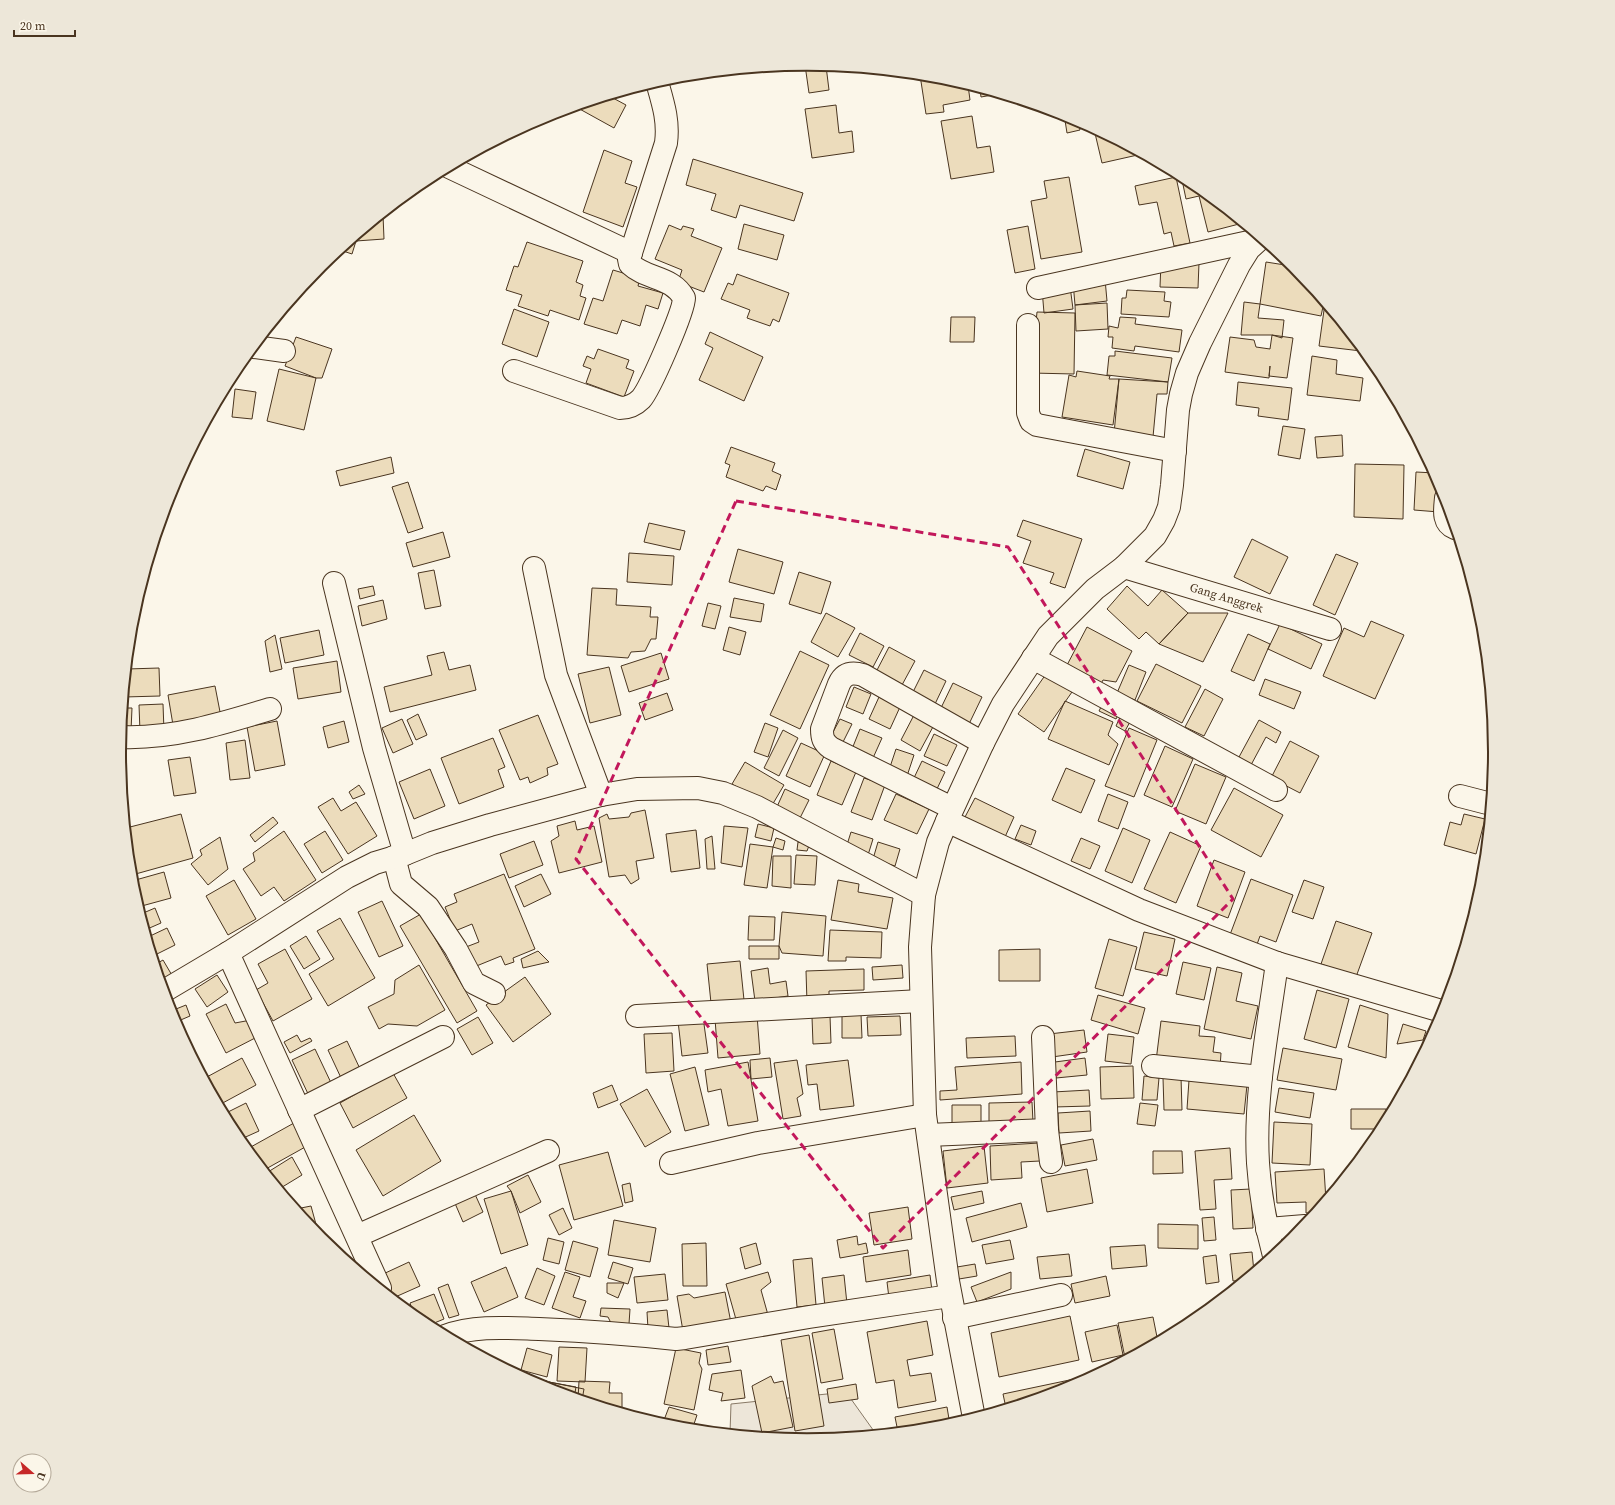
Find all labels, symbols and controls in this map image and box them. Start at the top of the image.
scale bar [14,12,75,38]
text: 20 m [20,18,46,34]
street label: Gang Anggrek [1188,579,1265,617]
north arrow [12,1453,52,1493]
text: U [33,1470,49,1483]

